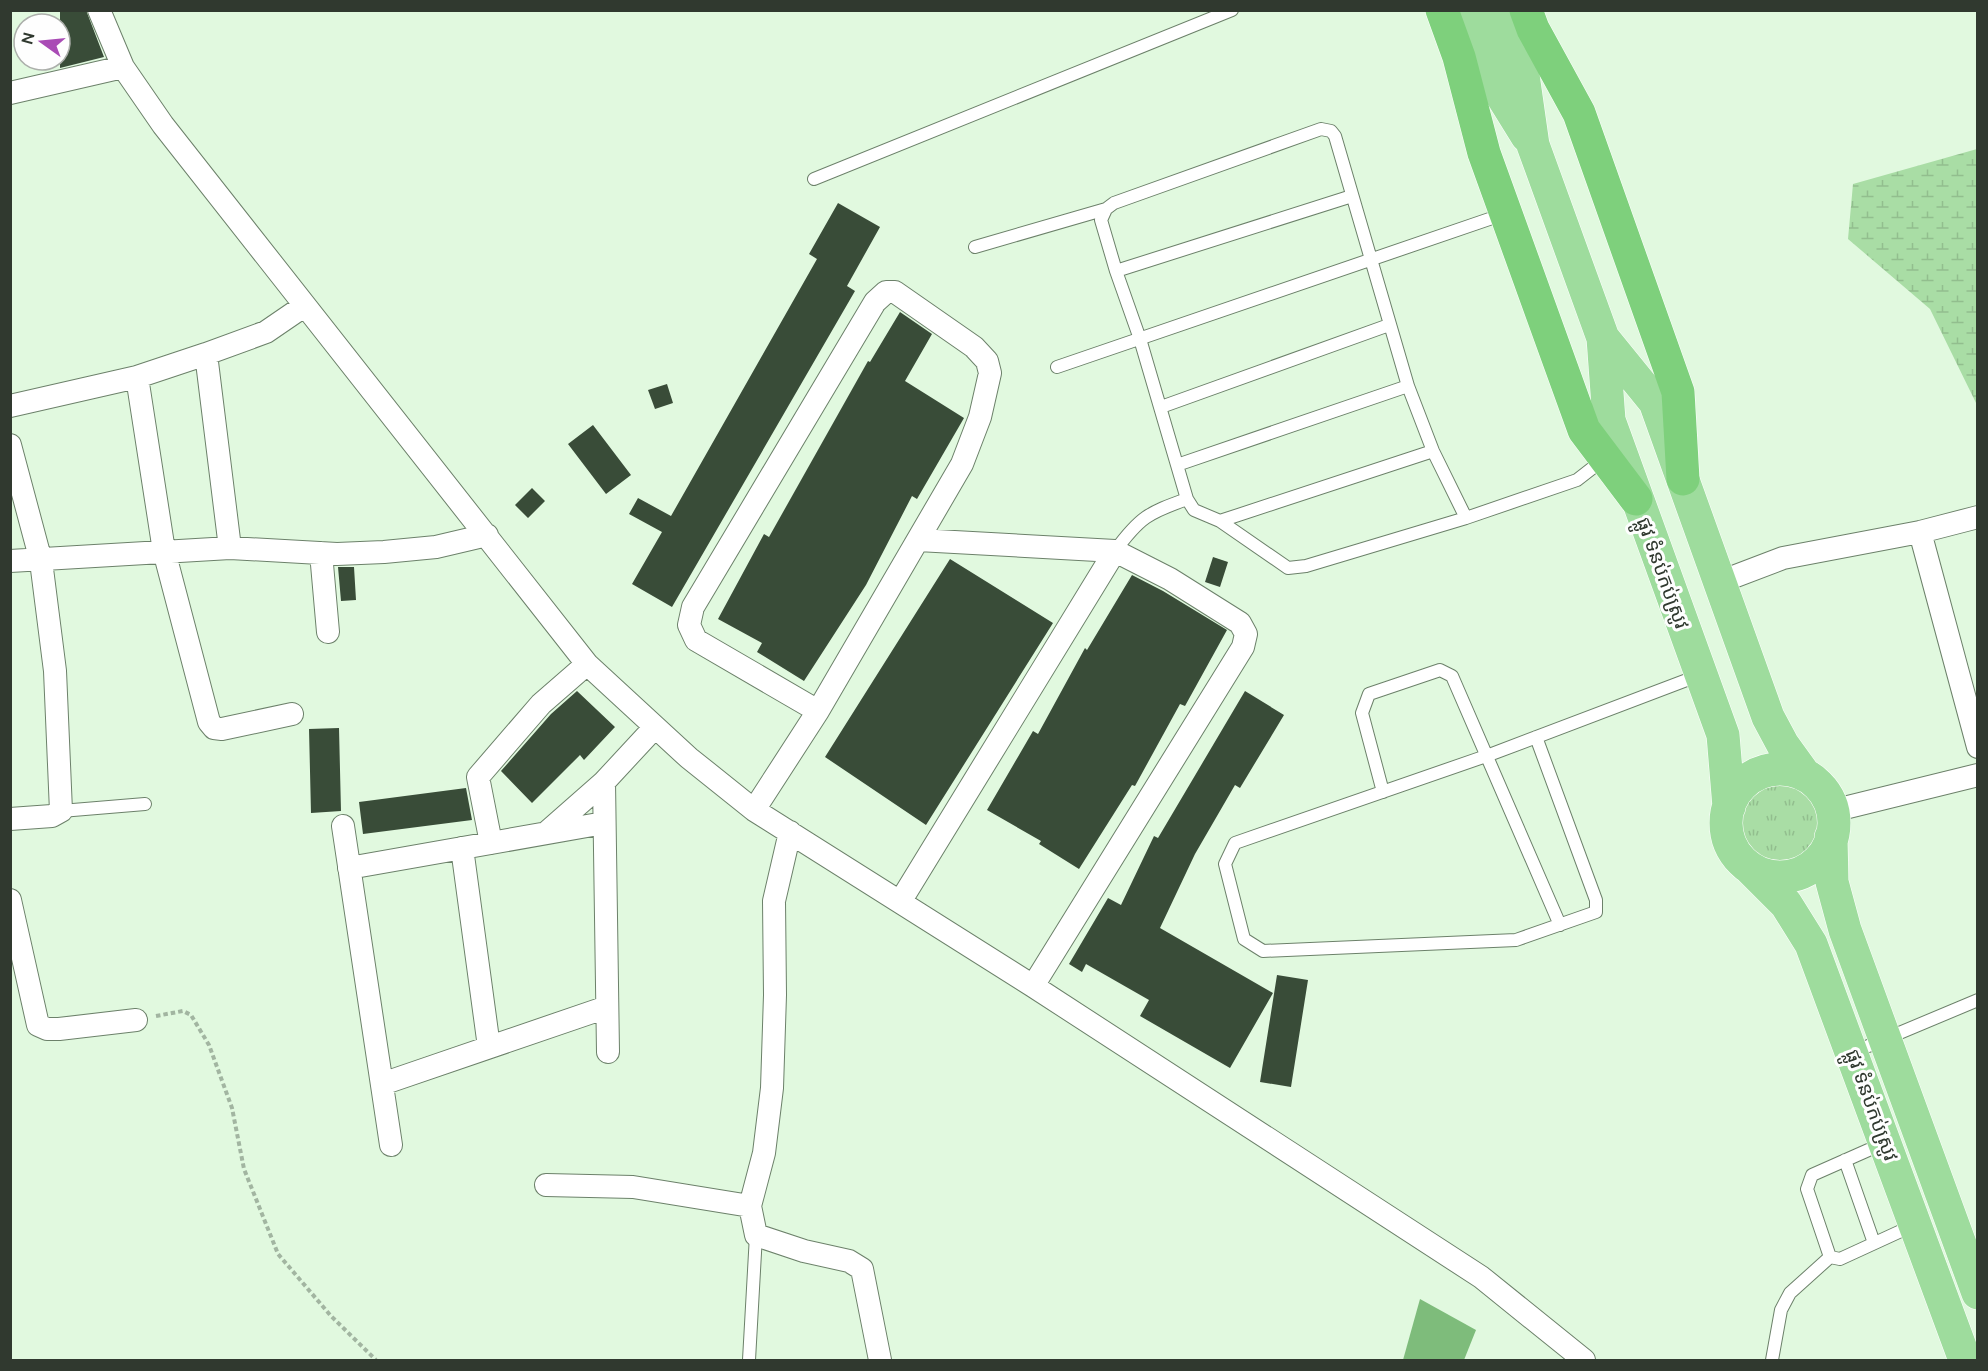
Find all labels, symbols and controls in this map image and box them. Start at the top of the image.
north arrow [12,12,72,72]
text: N [17,30,38,46]
street label: ផ្លូវ ទំនប់កប់ស្រូវ [1625,514,1694,635]
street label: ផ្លូវ ទំនប់កប់ស្រូវ [1834,1046,1903,1167]

